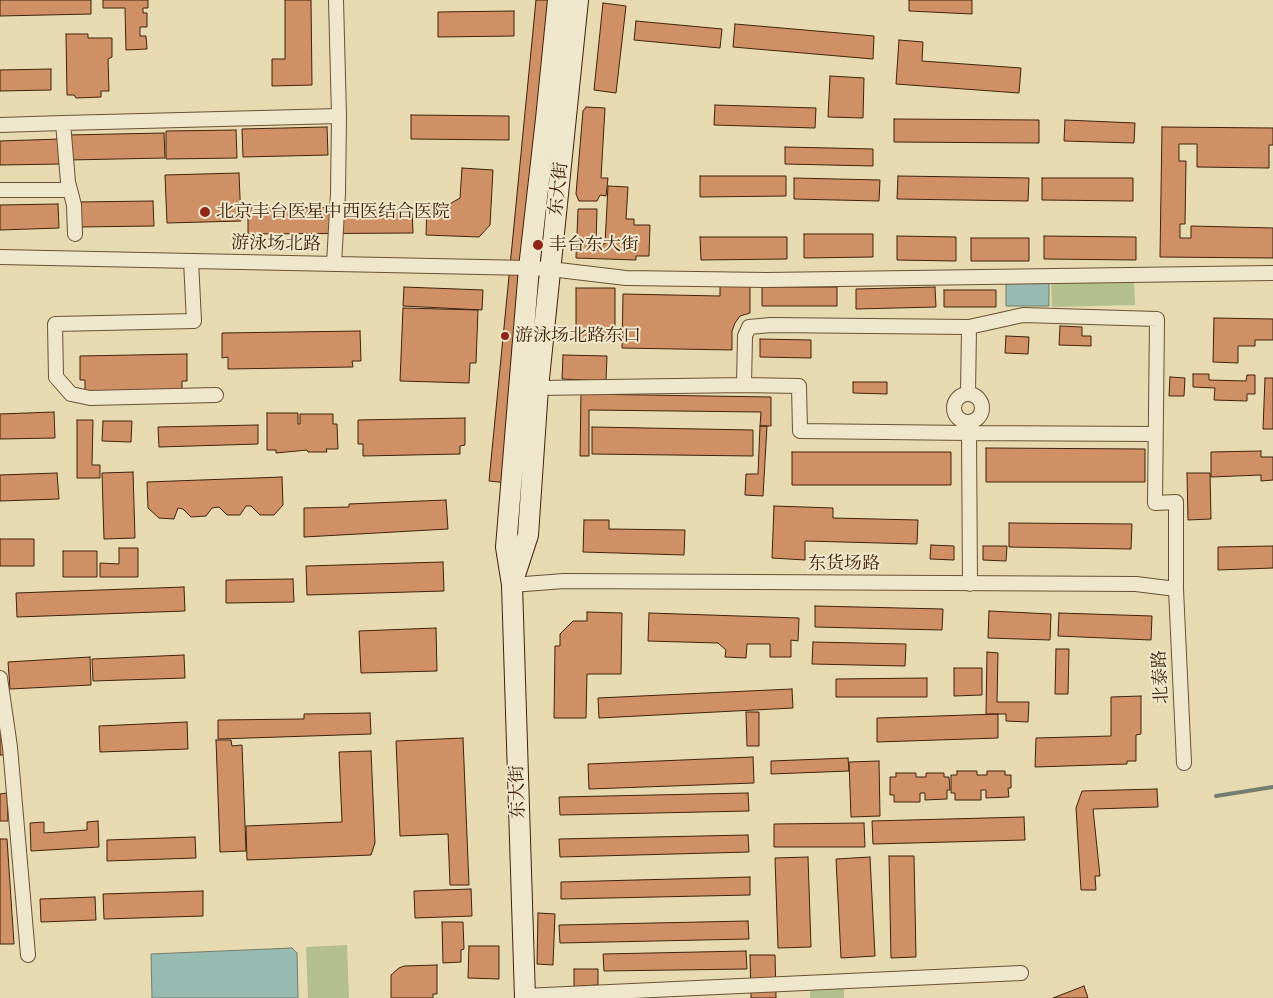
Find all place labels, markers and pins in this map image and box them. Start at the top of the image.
place label: 北京丰台医星中西医结合医院 [216,201,450,223]
marker: 北京丰台医星中西医结合医院 [198,205,212,219]
place label: 丰台东大街 [549,234,639,256]
marker: 丰台东大街 [531,238,545,252]
place label: 游泳场北路东口 [515,325,641,347]
marker: 游泳场北路东口 [499,330,511,342]

